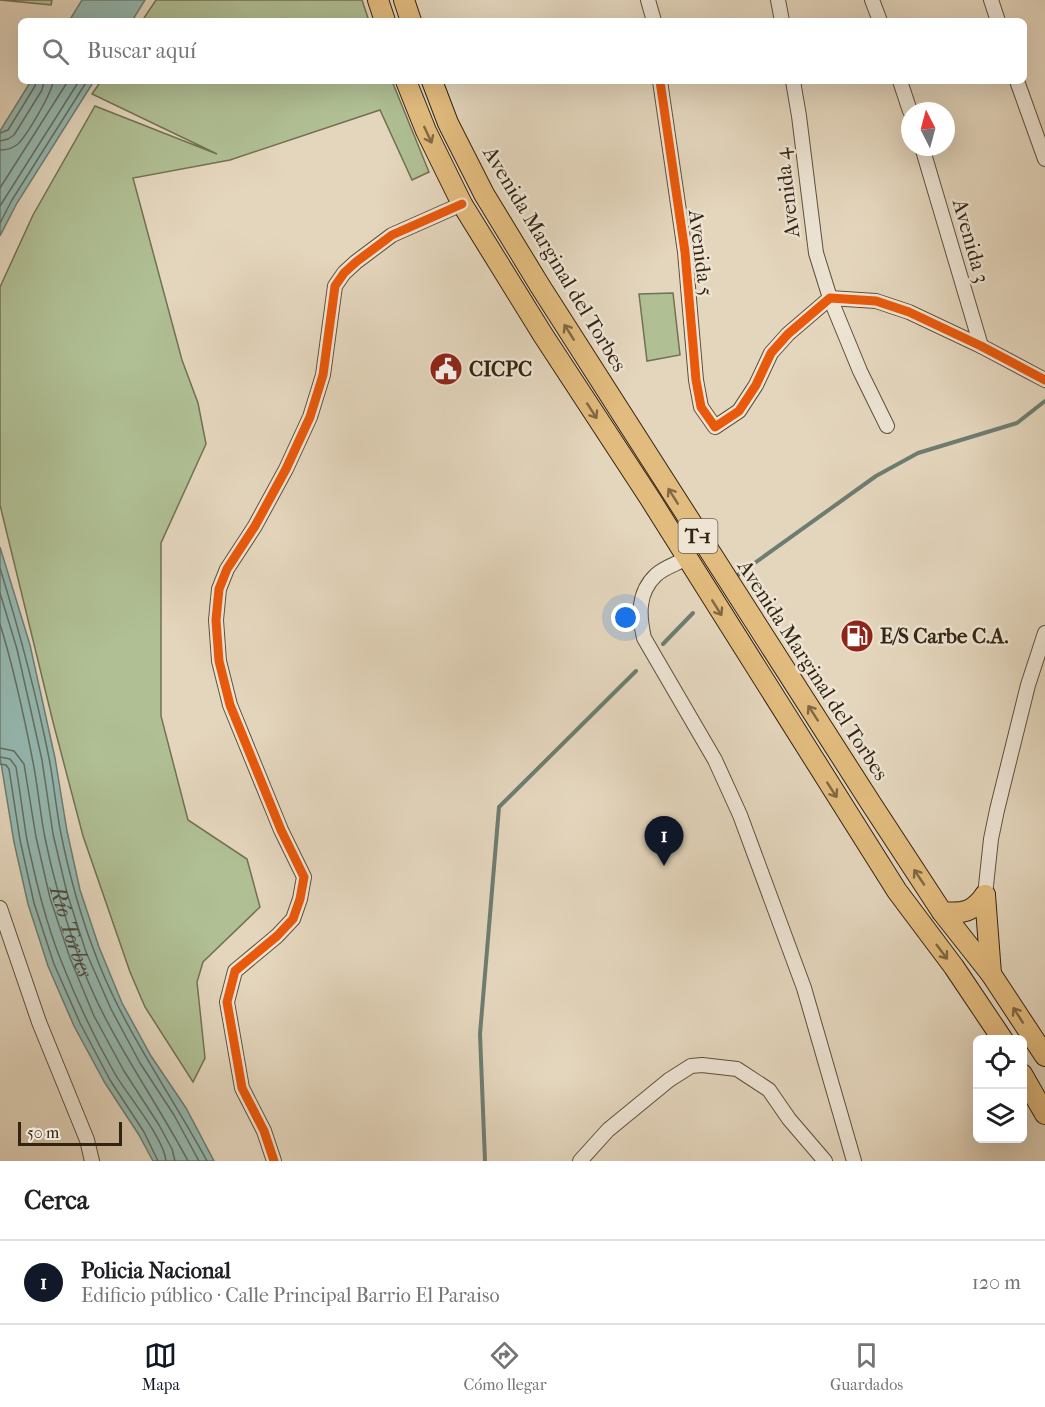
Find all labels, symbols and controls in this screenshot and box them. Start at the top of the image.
search box [18,18,1027,84]
icon: search [39,35,72,68]
text: Buscar aquí [87,38,196,64]
north arrow [901,102,955,156]
one-way arrow [423,126,435,144]
street label: Avenida Marginal del Torbes [478,141,632,376]
street label: Avenida 4 [770,146,805,240]
street label: Avenida 3 [947,195,994,286]
street label: Avenida 5 [684,208,718,297]
one-way arrow [562,323,575,340]
public building icon: CICPC [428,351,464,387]
place label: CICPC [469,357,532,381]
one-way arrow [586,402,598,418]
one-way arrow [667,488,679,505]
road number: T-1 [678,519,718,553]
street label: Avenida Marginal del Torbes [732,554,893,785]
one-way arrow [711,599,723,616]
your location [611,603,640,632]
fuel station icon: E/S Carbe C.A. [839,618,875,654]
place label: E/S Carbe C.A. [880,624,1008,648]
one-way arrow [807,705,819,722]
one-way arrow [826,782,839,799]
pin: 1 [644,816,684,866]
one-way arrow [913,869,925,886]
water label: Río Torbes [43,881,98,982]
one-way arrow [935,943,948,959]
one-way arrow [1012,1008,1024,1024]
map controls [973,1035,1027,1143]
button: locate [973,1035,1027,1089]
button: layers [973,1089,1027,1143]
scale bar [18,1119,122,1146]
text: 50 m [27,1123,59,1142]
text: Cerca [24,1185,89,1216]
text: Policia Nacional [81,1258,231,1284]
text: 1 [40,1271,47,1294]
text: 120 m [972,1271,1021,1294]
text: Edificio público · Calle Principal Barrio El Paraiso [81,1284,500,1307]
tab: Mapa [142,1339,180,1394]
tab: Cómo llegar [463,1339,546,1394]
tab: Guardados [830,1339,903,1394]

